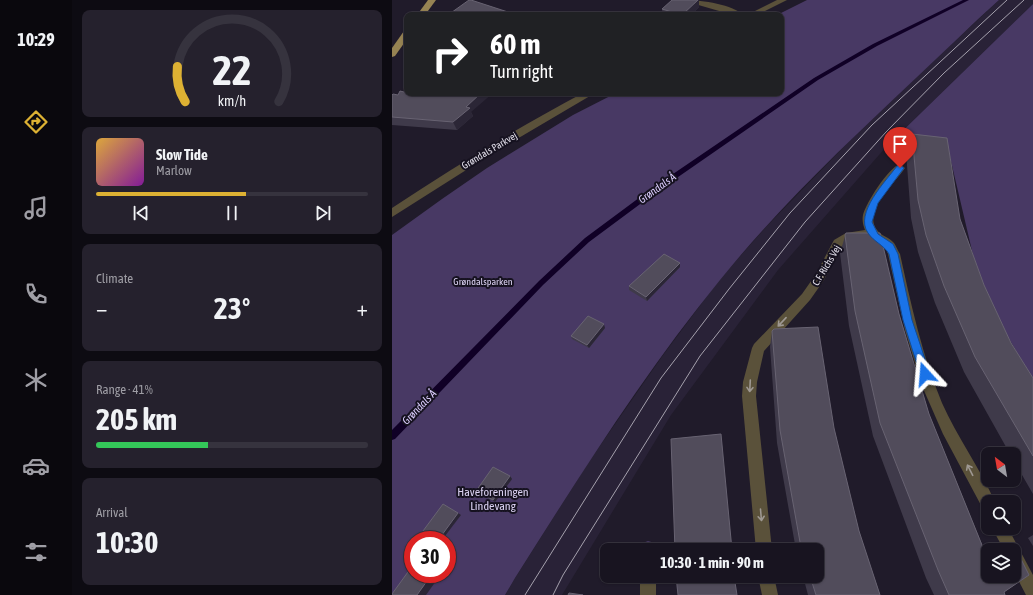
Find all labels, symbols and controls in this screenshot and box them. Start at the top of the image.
icon: right [424,28,476,80]
text: 60 m [490,28,540,60]
text: 10:29 [17,29,55,50]
text: 22 [212,45,252,93]
text: Turn right [490,61,553,82]
text: km/h [218,92,246,108]
icon: directions [22,108,50,136]
pin [883,127,917,168]
street label: Grøndals Parkvej [460,130,519,171]
icon: arrive [889,133,911,155]
text: Slow Tide [156,146,208,163]
text: Marlow [156,163,192,178]
water label: Grøndals Å [635,169,679,206]
icon: music [22,194,50,222]
icon: previous [130,202,152,224]
icon: pause [221,202,243,224]
icon: next [312,202,334,224]
street label: C.F. Richs Vej [810,243,843,287]
text: Climate [96,271,133,286]
park label: Grøndalsparken [453,276,513,287]
icon: phone [22,280,50,308]
text: 23° [214,291,250,325]
text: − [96,295,107,321]
text: + [357,295,368,321]
one-way arrow [777,316,786,327]
position arrow [904,353,946,395]
icon: climate [22,366,50,394]
one-way arrow [746,379,753,392]
text: Range · 41% [96,382,153,397]
water label: Grøndals Å [399,386,439,427]
text: 205 km [96,402,177,436]
north arrow [981,447,1021,487]
map controls [981,447,1021,583]
icon: car [22,452,50,480]
one-way arrow [966,464,973,476]
park label: Haveforeningen Lindevang [457,485,529,513]
button: search [981,495,1021,535]
text: Arrival [96,505,128,520]
one-way arrow [757,508,764,521]
text: 10:30 [96,525,158,559]
speed limit sign: 30 [404,531,456,583]
icon: filters [22,538,50,566]
button: layers [981,543,1021,583]
text: 10:30 · 1 min · 90 m [660,554,764,571]

